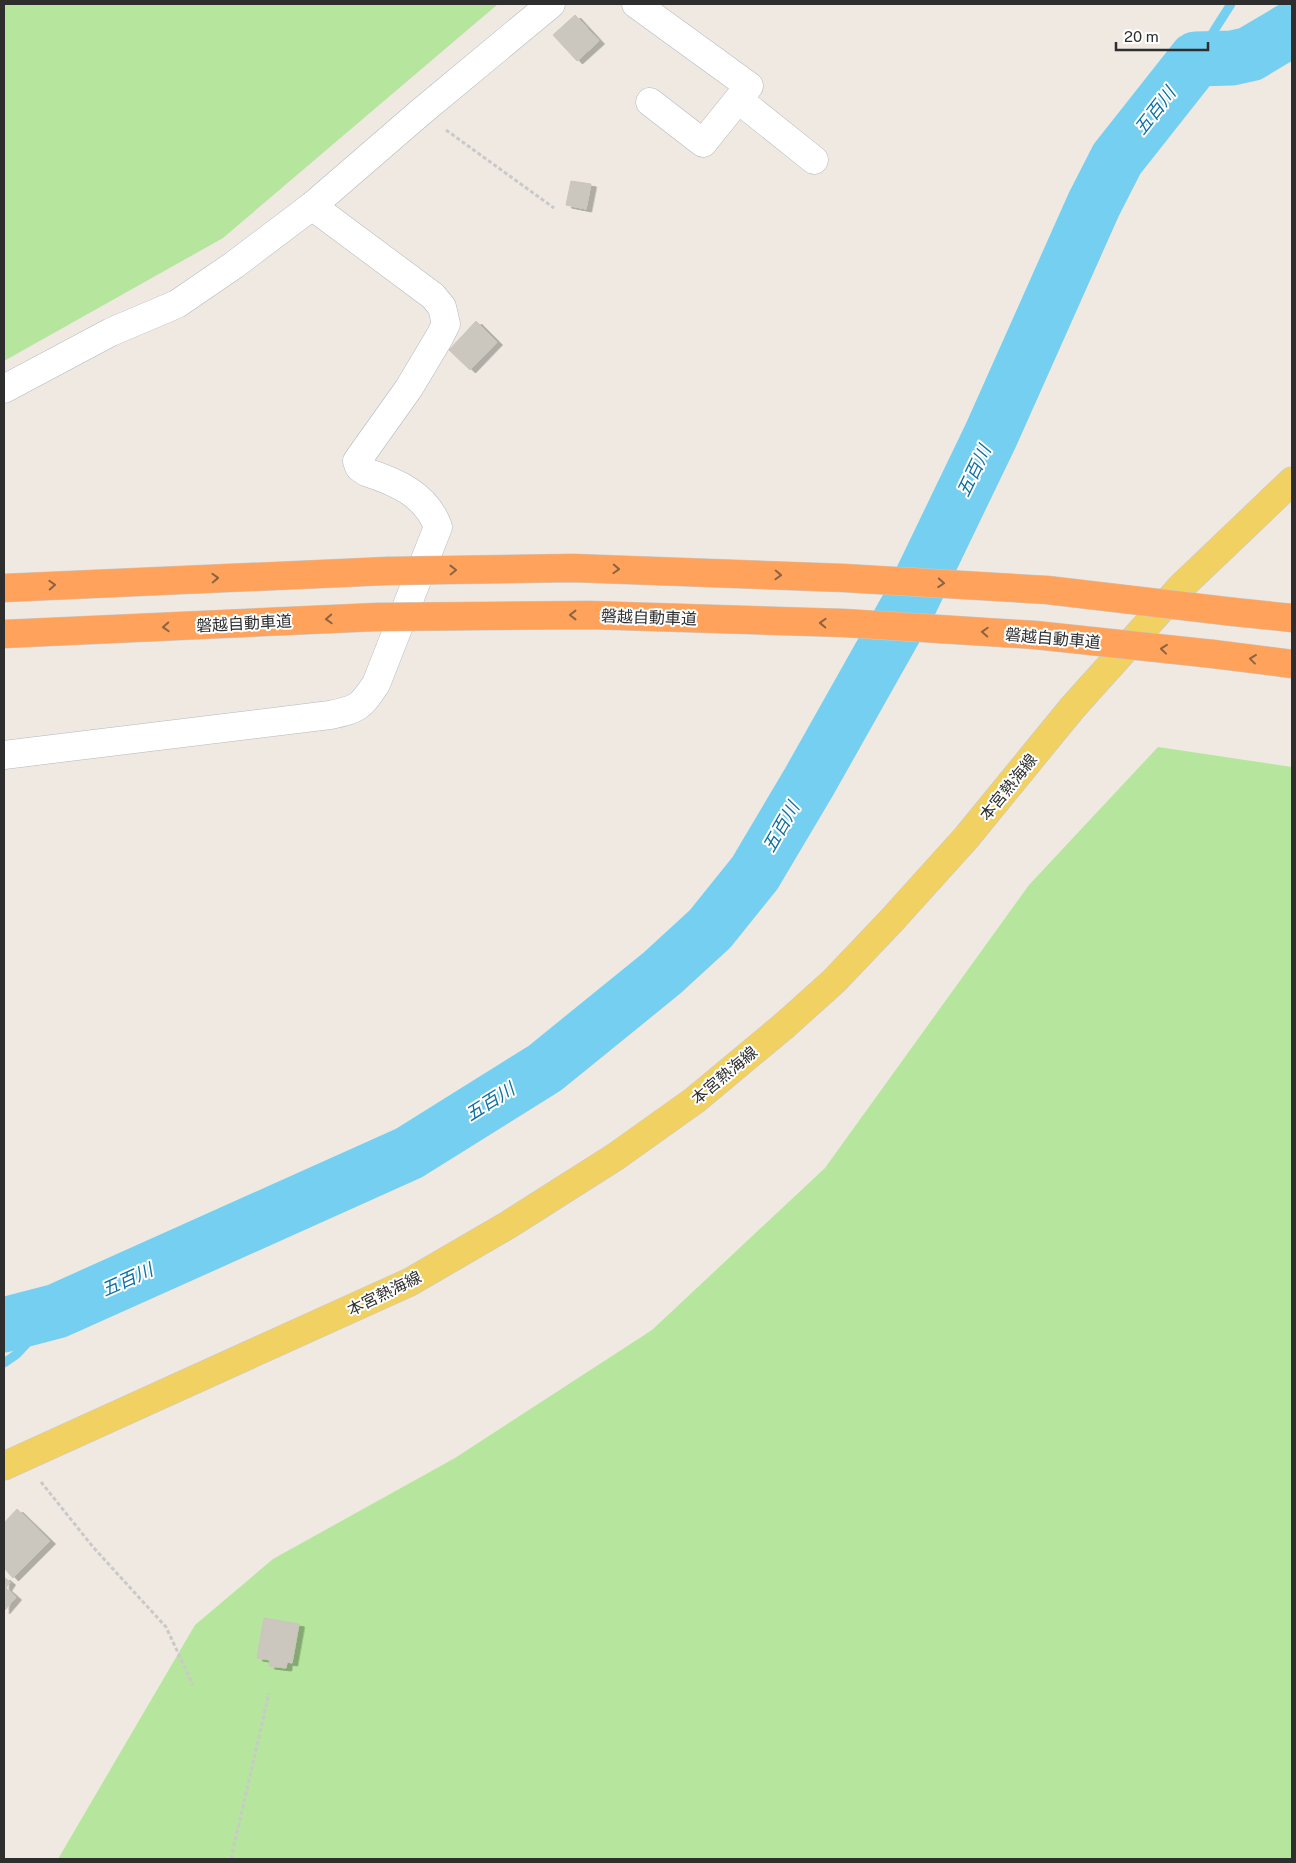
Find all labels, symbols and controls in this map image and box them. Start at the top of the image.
scale bar [1116,20,1208,52]
text: 20 m [1124,28,1159,45]
water label: 五百川 [1130,81,1181,138]
water label: 五百川 [952,440,996,500]
one-way arrow [612,564,620,575]
one-way arrow [450,565,458,575]
one-way arrow [775,570,783,580]
one-way arrow [211,573,219,584]
one-way arrow [937,578,945,589]
one-way arrow [49,580,57,590]
street label: 磐越自動車道 [601,606,697,629]
one-way arrow [569,610,576,620]
street label: 磐越自動車道 [196,611,292,635]
one-way arrow [324,614,332,624]
one-way arrow [819,617,827,628]
one-way arrow [162,621,170,632]
street label: 磐越自動車道 [1004,625,1102,652]
one-way arrow [981,626,989,637]
one-way arrow [1160,644,1168,655]
one-way arrow [1248,654,1256,665]
street label: 本宮熱海線 [976,750,1041,824]
water label: 五百川 [758,796,804,855]
street label: 本宮熱海線 [688,1042,761,1108]
water label: 五百川 [461,1077,520,1125]
water label: 五百川 [98,1258,158,1300]
street label: 本宮熱海線 [344,1267,424,1320]

